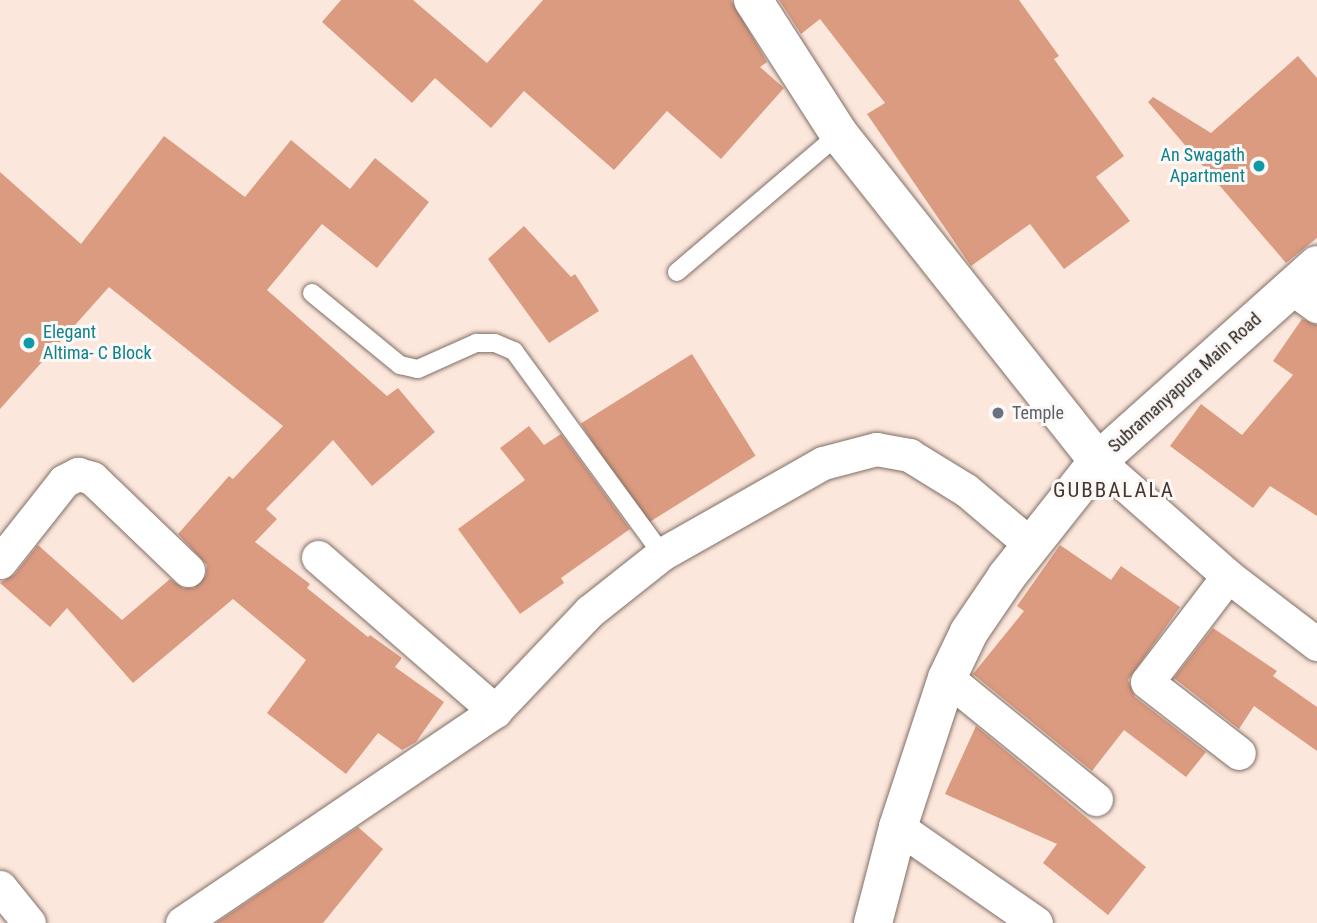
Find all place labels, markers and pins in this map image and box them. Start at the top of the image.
place label: An Swagath Apartment [1161,145,1245,188]
marker: An Swagath Apartment [1251,158,1267,174]
place label: Elegant Altima- C Block [43,322,151,364]
marker: Elegant Altima- C Block [21,335,37,351]
place label: Temple [1012,402,1064,424]
marker: Temple [990,405,1006,421]

